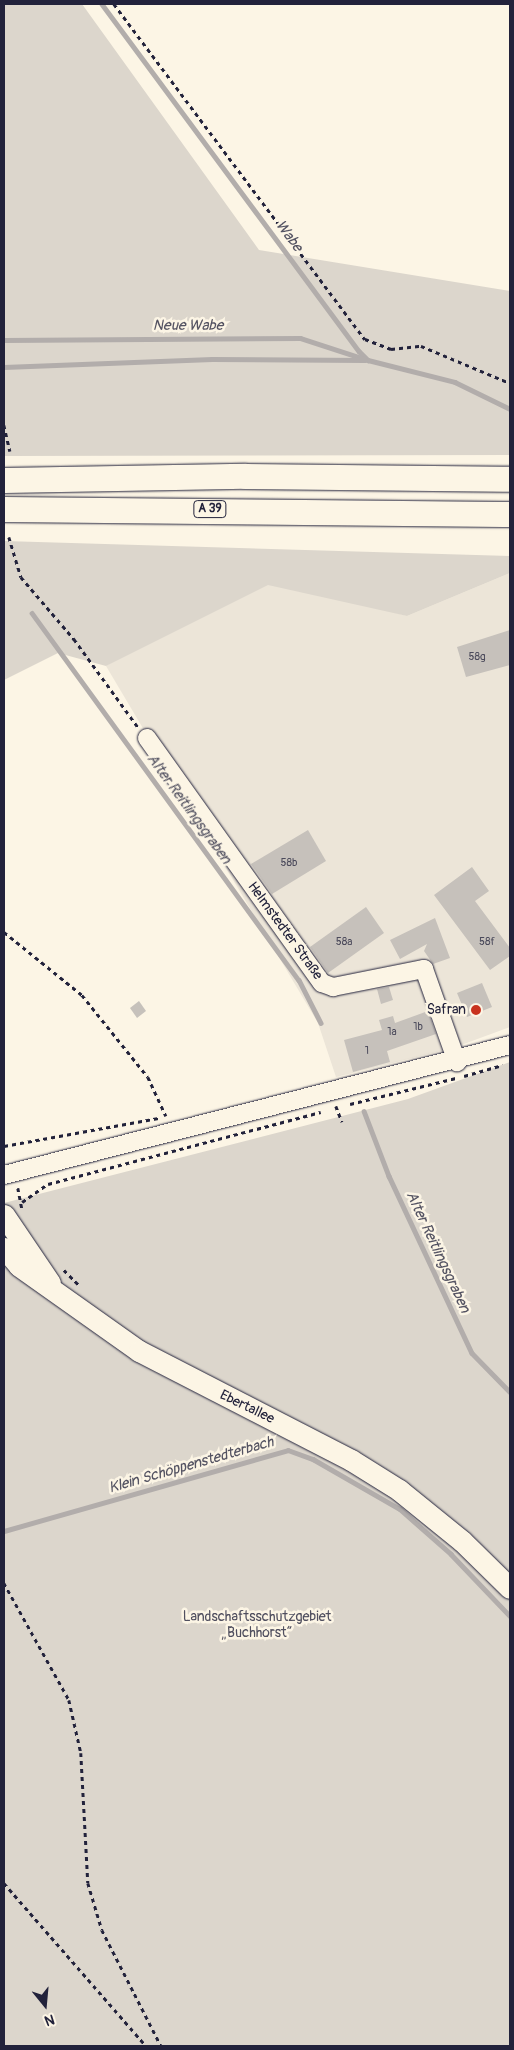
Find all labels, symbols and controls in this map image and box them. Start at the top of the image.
water label: Wabe [272,217,306,255]
water label: Neue Wabe [153,317,223,335]
road number: A 39 [192,499,228,518]
house number: 58g [468,650,486,664]
water label: Alter Reitlingsgraben [143,750,235,868]
house number: 58b [281,856,297,870]
street label: Helmstedter Straße [244,879,326,983]
house number: 58a [336,935,352,949]
house number: 58f [479,935,495,949]
place label: Safran [427,1002,466,1018]
marker: Safran [470,1004,482,1016]
house number: 1b [413,1020,423,1034]
house number: 1a [387,1025,397,1039]
house number: 1 [365,1044,369,1058]
water label: Alter Reitlingsgraben [402,1188,474,1316]
street label: Ebertallee [217,1387,277,1427]
water label: Klein Schöppenstedterbach [107,1433,275,1497]
park label: Landschaftsschutzgebiet „Buchhorst“ [183,1609,331,1641]
north arrow [20,1980,70,2030]
text: N [43,2010,57,2029]

